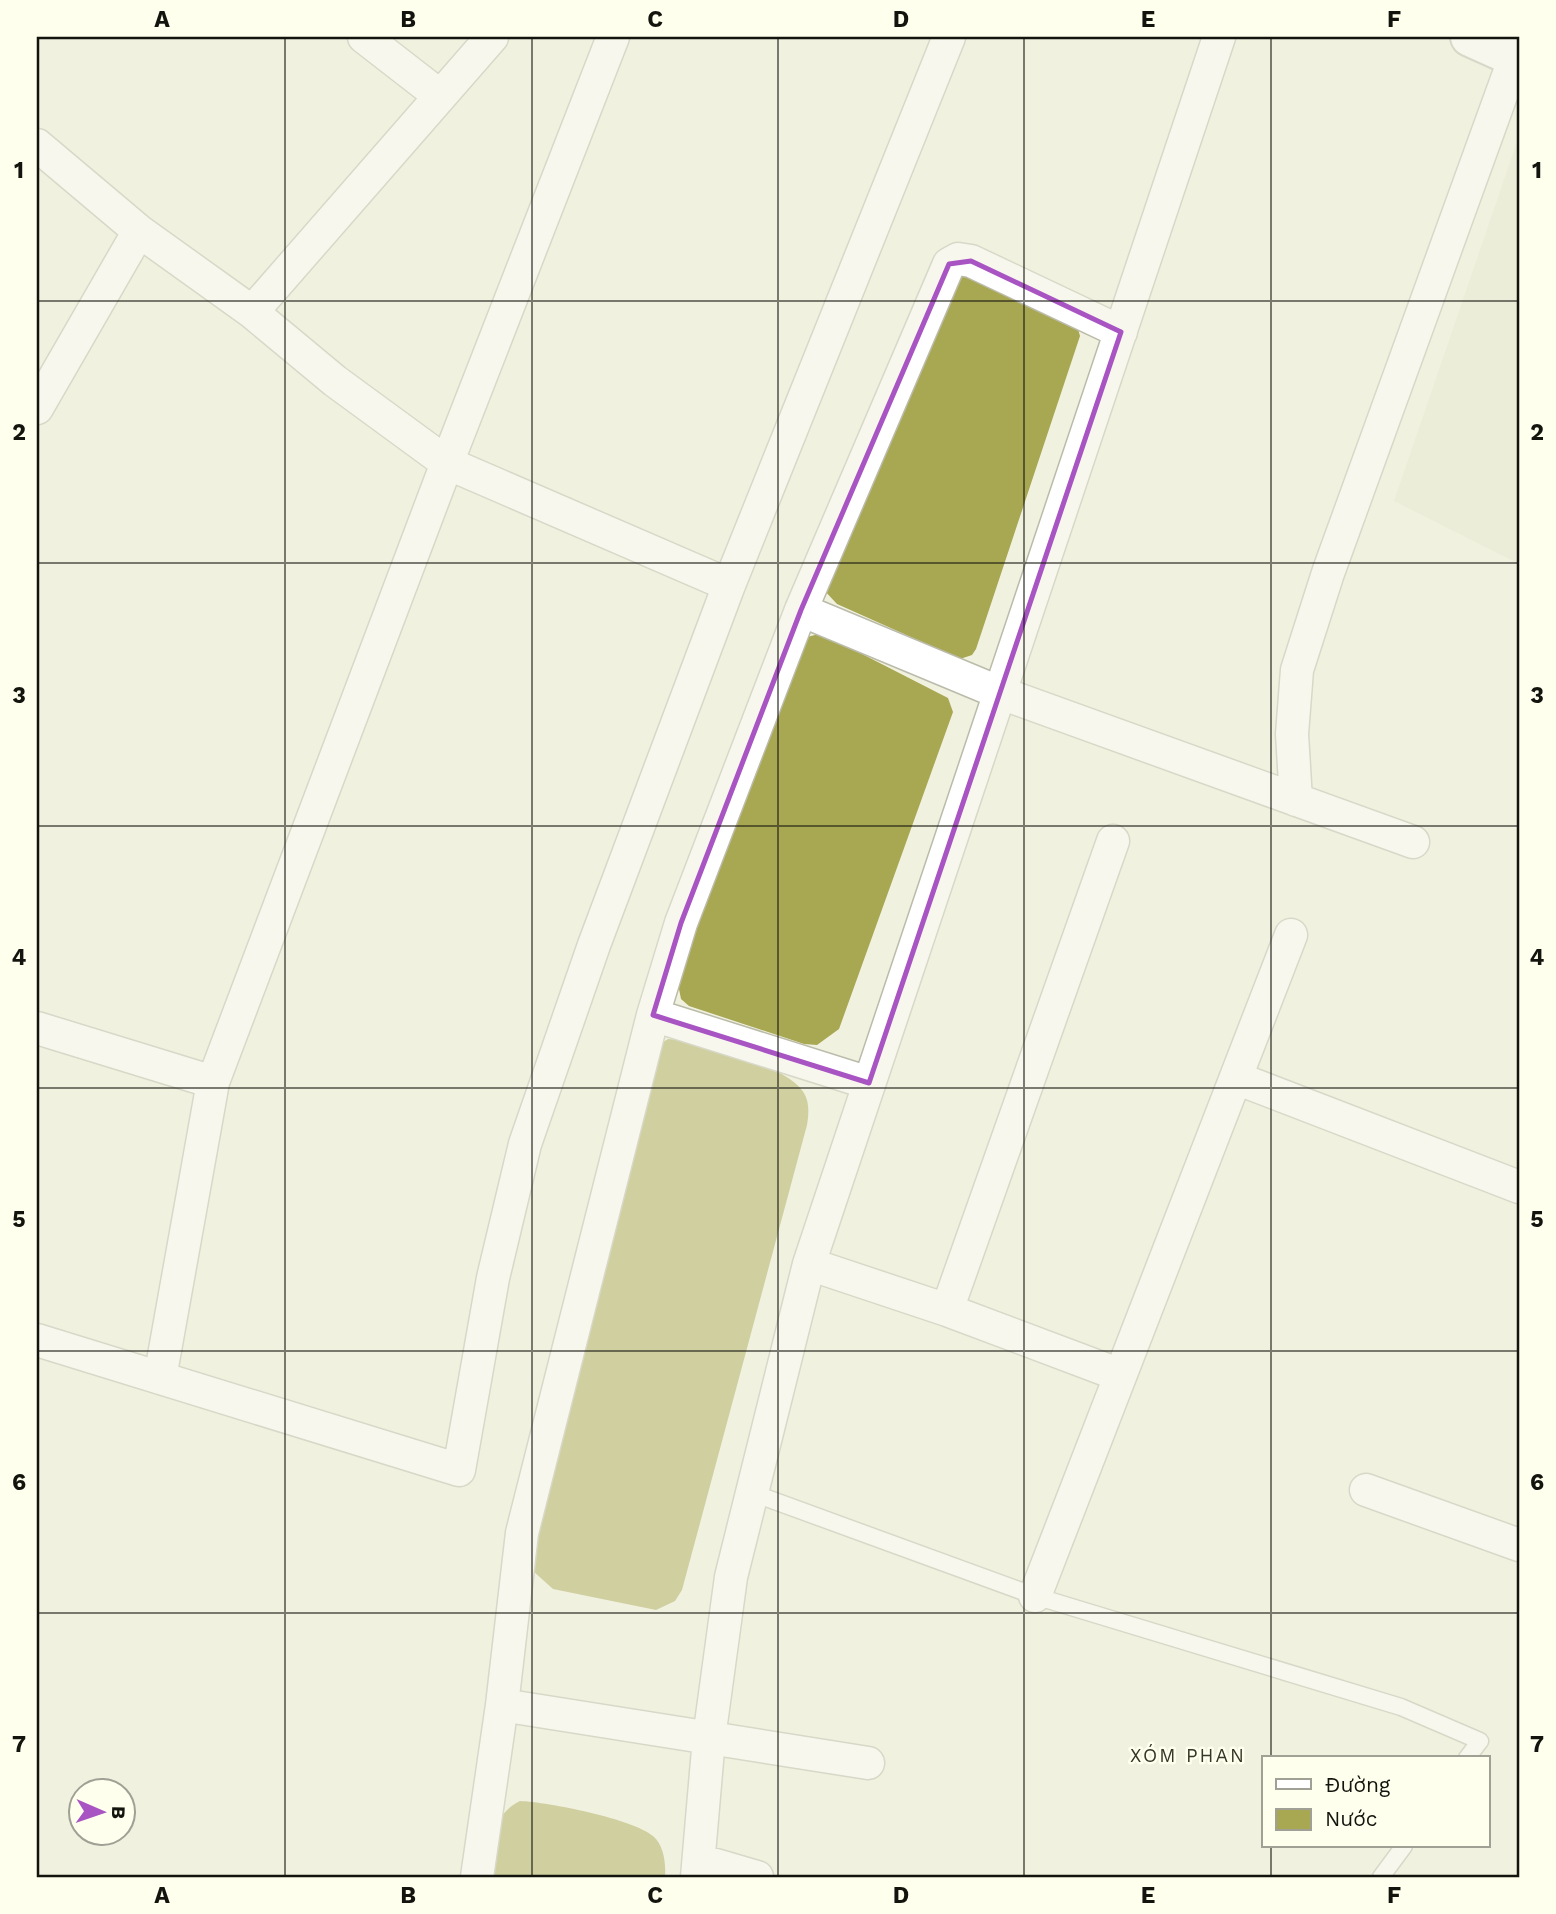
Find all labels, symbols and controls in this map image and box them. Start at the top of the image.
text: A [154,6,170,33]
text: B [400,6,416,33]
text: C [647,6,663,33]
text: D [893,6,909,33]
text: E [1141,6,1155,33]
text: F [1387,6,1401,33]
text: 1 [14,157,24,184]
text: 1 [1532,157,1542,184]
text: 2 [12,419,26,446]
text: 2 [1530,419,1544,446]
text: 3 [12,682,26,709]
text: 3 [1530,682,1544,709]
text: 4 [12,944,27,971]
text: 4 [1530,944,1545,971]
text: 5 [12,1206,26,1233]
text: 5 [1530,1206,1544,1233]
text: 6 [12,1469,26,1496]
text: 6 [1530,1469,1544,1496]
text: 7 [12,1731,26,1758]
text: 7 [1530,1731,1544,1758]
district label: XÓM PHAN [1130,1744,1246,1767]
legend [1262,1756,1490,1848]
text: Đường [1325,1772,1391,1797]
north arrow [66,1778,136,1848]
text: B [107,1806,130,1819]
text: Nước [1325,1806,1378,1831]
text: A [154,1882,170,1909]
text: B [400,1882,416,1909]
text: C [647,1882,663,1909]
text: D [893,1882,909,1909]
text: E [1141,1882,1155,1909]
text: F [1387,1882,1401,1909]

